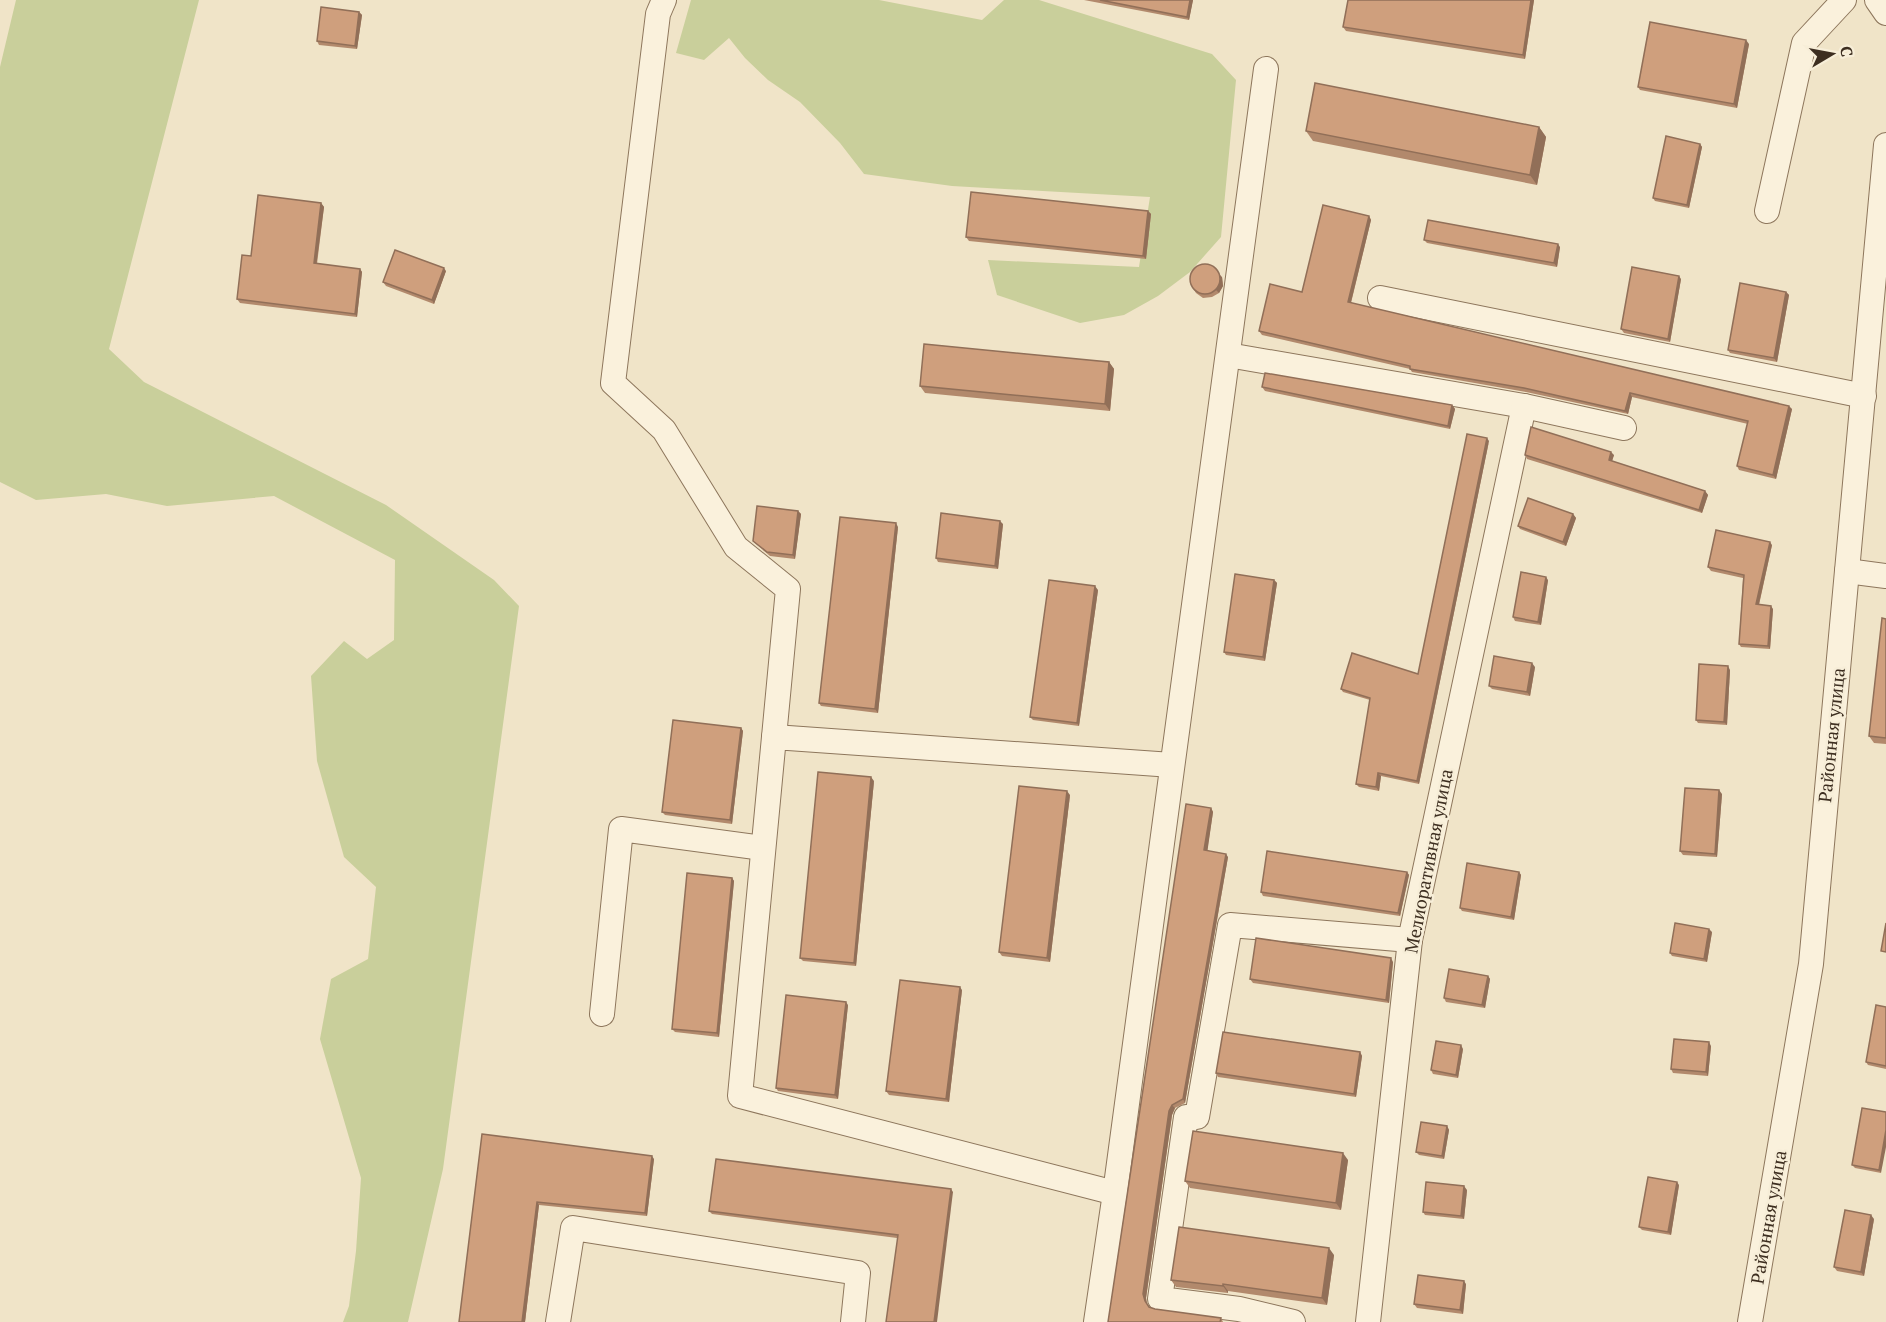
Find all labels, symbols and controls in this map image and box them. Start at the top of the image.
north arrow [1802,24,1862,84]
text: С [1835,44,1859,58]
street label: Районная улица [1812,666,1850,804]
street label: Мелиоративная улица [1398,767,1458,955]
street label: Районная улица [1744,1148,1792,1286]

